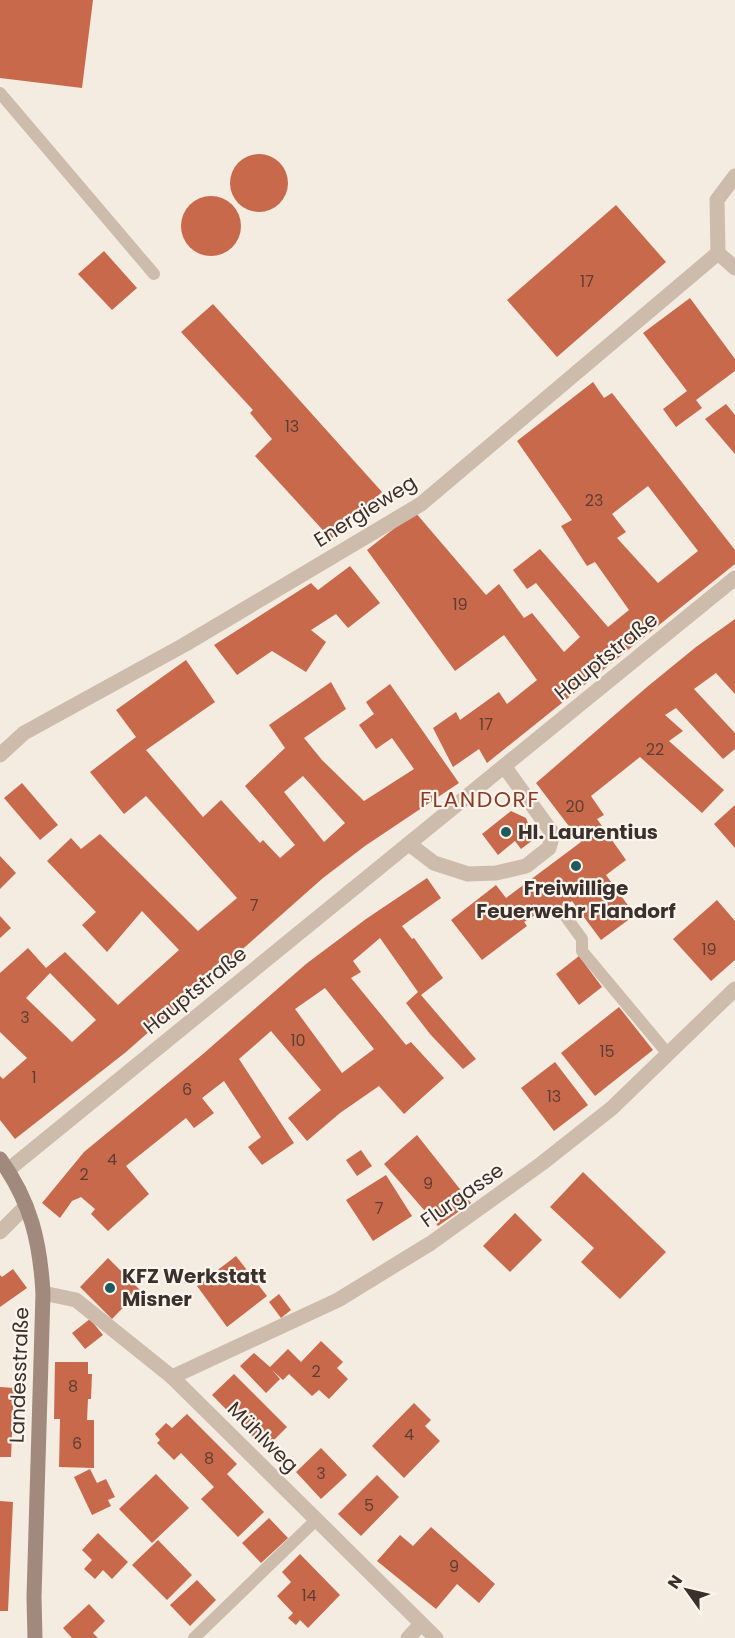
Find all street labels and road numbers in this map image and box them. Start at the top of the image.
street label: Energieweg [308,468,422,554]
street label: Hauptstraße [548,606,664,706]
street label: Hauptstraße [137,940,253,1040]
street label: Flurgasse [415,1156,509,1234]
street label: Landesstraße [3,1307,35,1443]
street label: Mühlweg [221,1395,305,1479]

